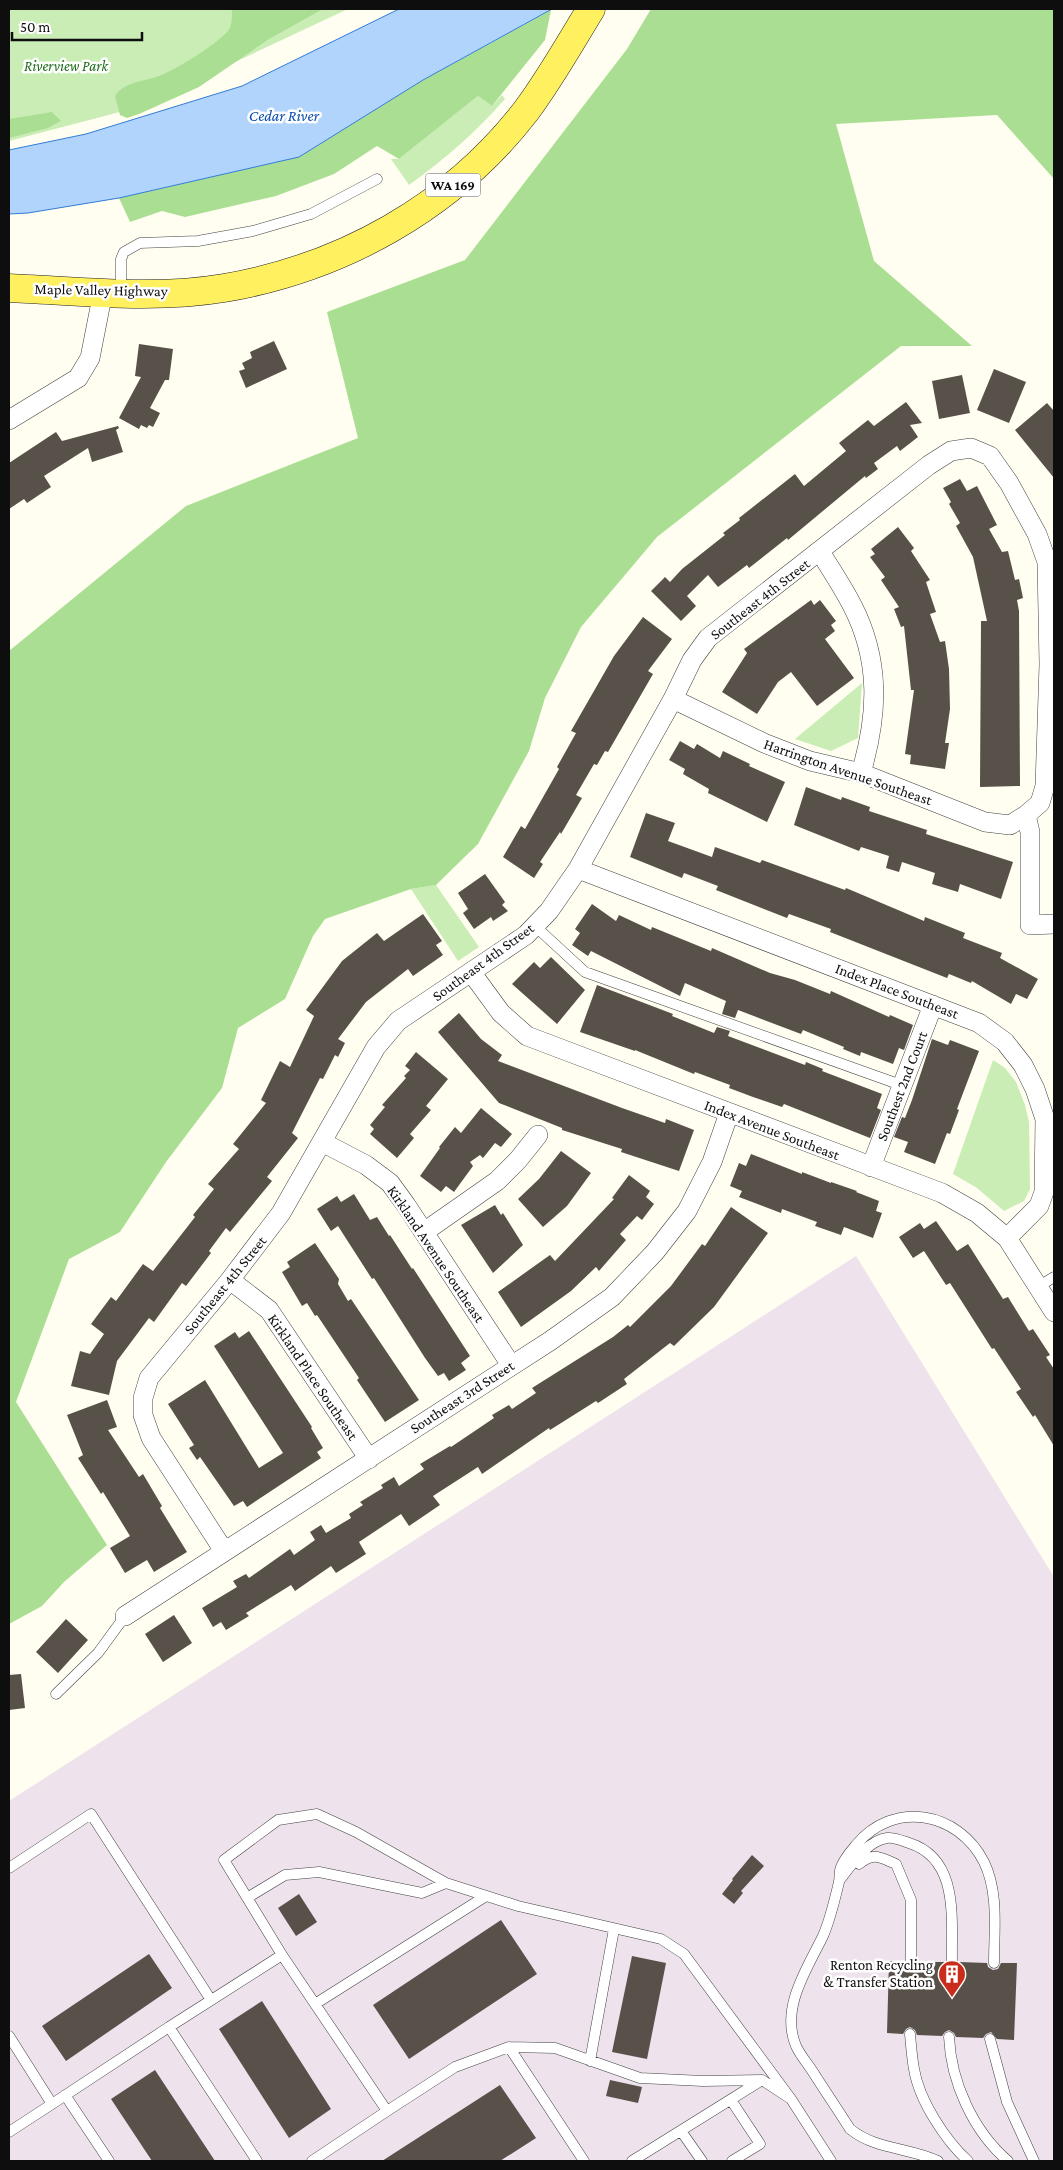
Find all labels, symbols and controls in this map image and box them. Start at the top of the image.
scale bar [12,10,142,42]
text: 50 m [20,19,50,35]
park label: Riverview Park [24,58,109,74]
water label: Cedar River [249,107,320,124]
road number: WA 169 [426,174,480,196]
street label: Maple Valley Highway [34,281,168,300]
street label: Southeast 4th Street [707,555,814,643]
street label: Harrington Avenue Southeast [762,736,935,810]
street label: Southeast 4th Street [429,919,538,1004]
street label: Index Place Southeast [833,960,962,1022]
street label: Southest 2nd Court [874,1028,931,1143]
street label: Index Avenue Southeast [702,1097,843,1164]
street label: Kirkland Avenue Southeast [384,1183,488,1326]
street label: Southeast 4th Street [181,1232,270,1337]
street label: Kirkland Place Southeast [265,1311,362,1444]
street label: Southeast 3rd Street [407,1357,518,1437]
place label: Renton Recycling & Transfer Station [823,1957,933,1990]
building icon: Renton Recycling & Transfer Station [937,1959,967,1998]

